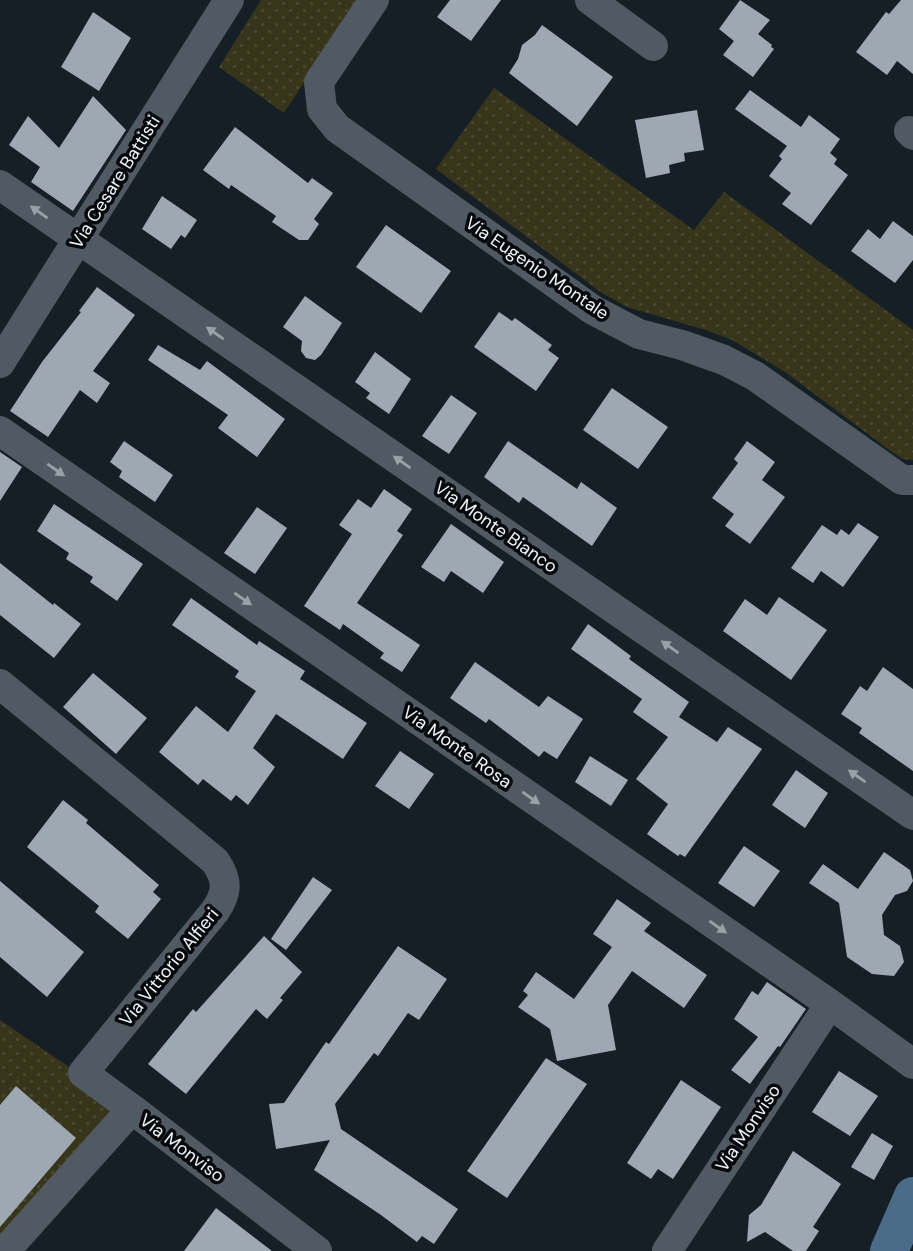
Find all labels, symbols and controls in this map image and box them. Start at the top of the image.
street label: Via Cesare Battisti [64,111,166,253]
one-way arrow [30,206,49,219]
street label: Via Eugenio Montale [460,211,614,325]
one-way arrow [205,327,224,340]
one-way arrow [393,455,411,469]
one-way arrow [47,463,65,477]
street label: Via Monte Bianco [430,476,562,578]
one-way arrow [234,592,252,606]
one-way arrow [661,640,679,654]
street label: Via Monte Rosa [397,700,517,794]
one-way arrow [848,769,866,783]
one-way arrow [522,791,540,805]
street label: Via Vittorio Alfieri [114,903,224,1031]
one-way arrow [709,920,728,933]
street label: Via Monviso [710,1080,786,1176]
street label: Via Monviso [135,1108,229,1188]

